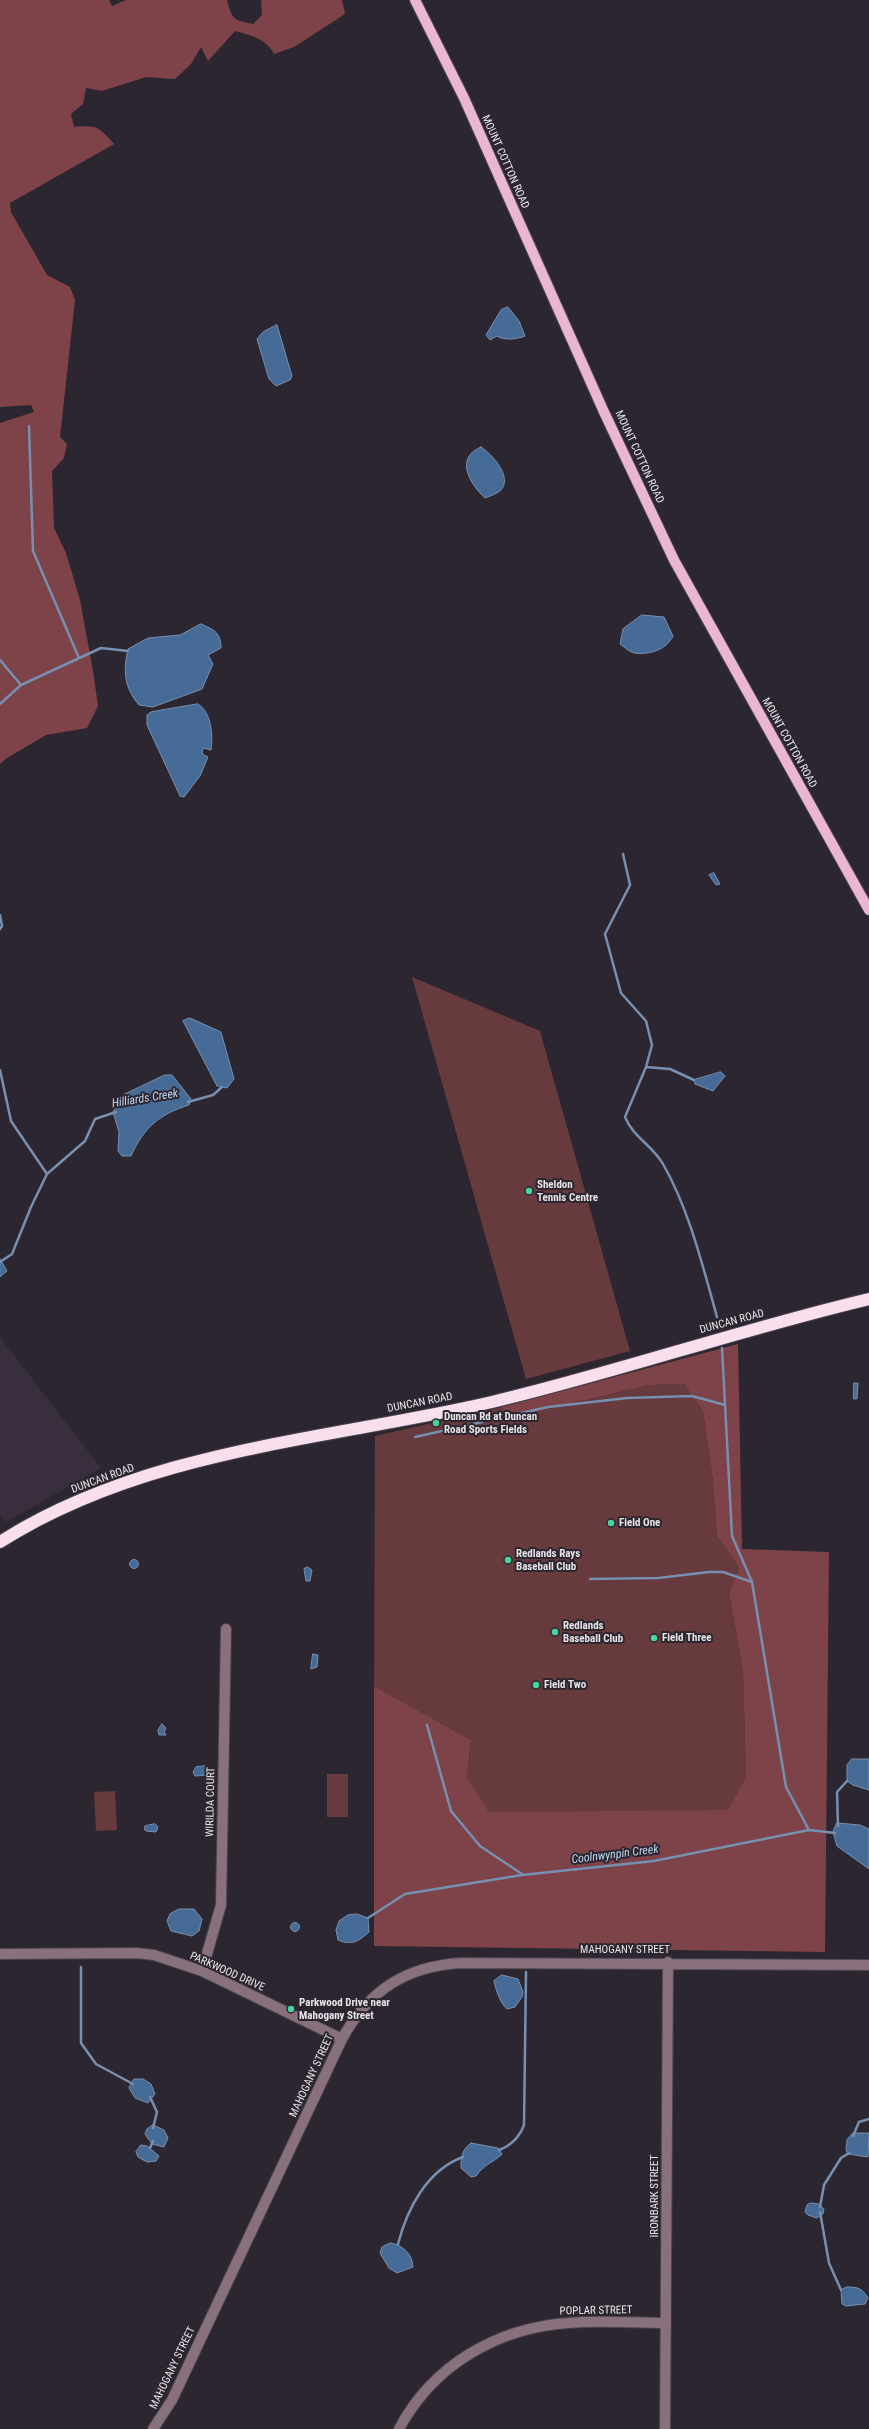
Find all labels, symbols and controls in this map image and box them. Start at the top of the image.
street label: MOUNT COTTON ROAD [478,113,532,211]
street label: MOUNT COTTON ROAD [612,408,666,506]
street label: MOUNT COTTON ROAD [759,696,819,790]
water label: Hilliards Creek [111,1087,179,1111]
place label: Sheldon Tennis Centre [537,1178,598,1204]
marker: Sheldon Tennis Centre [524,1186,534,1196]
street label: DUNCAN ROAD [698,1307,766,1337]
street label: DUNCAN ROAD [386,1390,454,1416]
place label: Duncan Rd at Duncan Road Sports Fields [444,1410,537,1436]
marker: Duncan Rd at Duncan Road Sports Fields [431,1418,441,1428]
street label: DUNCAN ROAD [70,1461,136,1497]
place label: Field One [619,1516,660,1530]
marker: Field One [606,1518,616,1528]
place label: Redlands Rays Baseball Club [516,1547,580,1573]
marker: Redlands Rays Baseball Club [503,1555,513,1565]
place label: Redlands Baseball Club [563,1619,623,1645]
marker: Redlands Baseball Club [550,1627,560,1637]
place label: Field Three [662,1631,711,1645]
marker: Field Three [649,1633,659,1643]
place label: Field Two [544,1678,586,1692]
marker: Field Two [531,1680,541,1690]
street label: WIRILDA COURT [204,1767,218,1837]
water label: Coolnwynpin Creek [571,1843,659,1867]
street label: MAHOGANY STREET [580,1943,670,1957]
street label: PARKWOOD DRIVE [188,1950,266,1994]
place label: Parkwood Drive near Mahogany Street [299,1996,390,2022]
marker: Parkwood Drive near Mahogany Street [286,2004,296,2014]
street label: MAHOGANY STREET [287,2032,337,2120]
street label: IRONBARK STREET [648,2155,662,2237]
street label: POPLAR STREET [559,2304,633,2318]
street label: MAHOGANY STREET [147,2325,199,2411]

